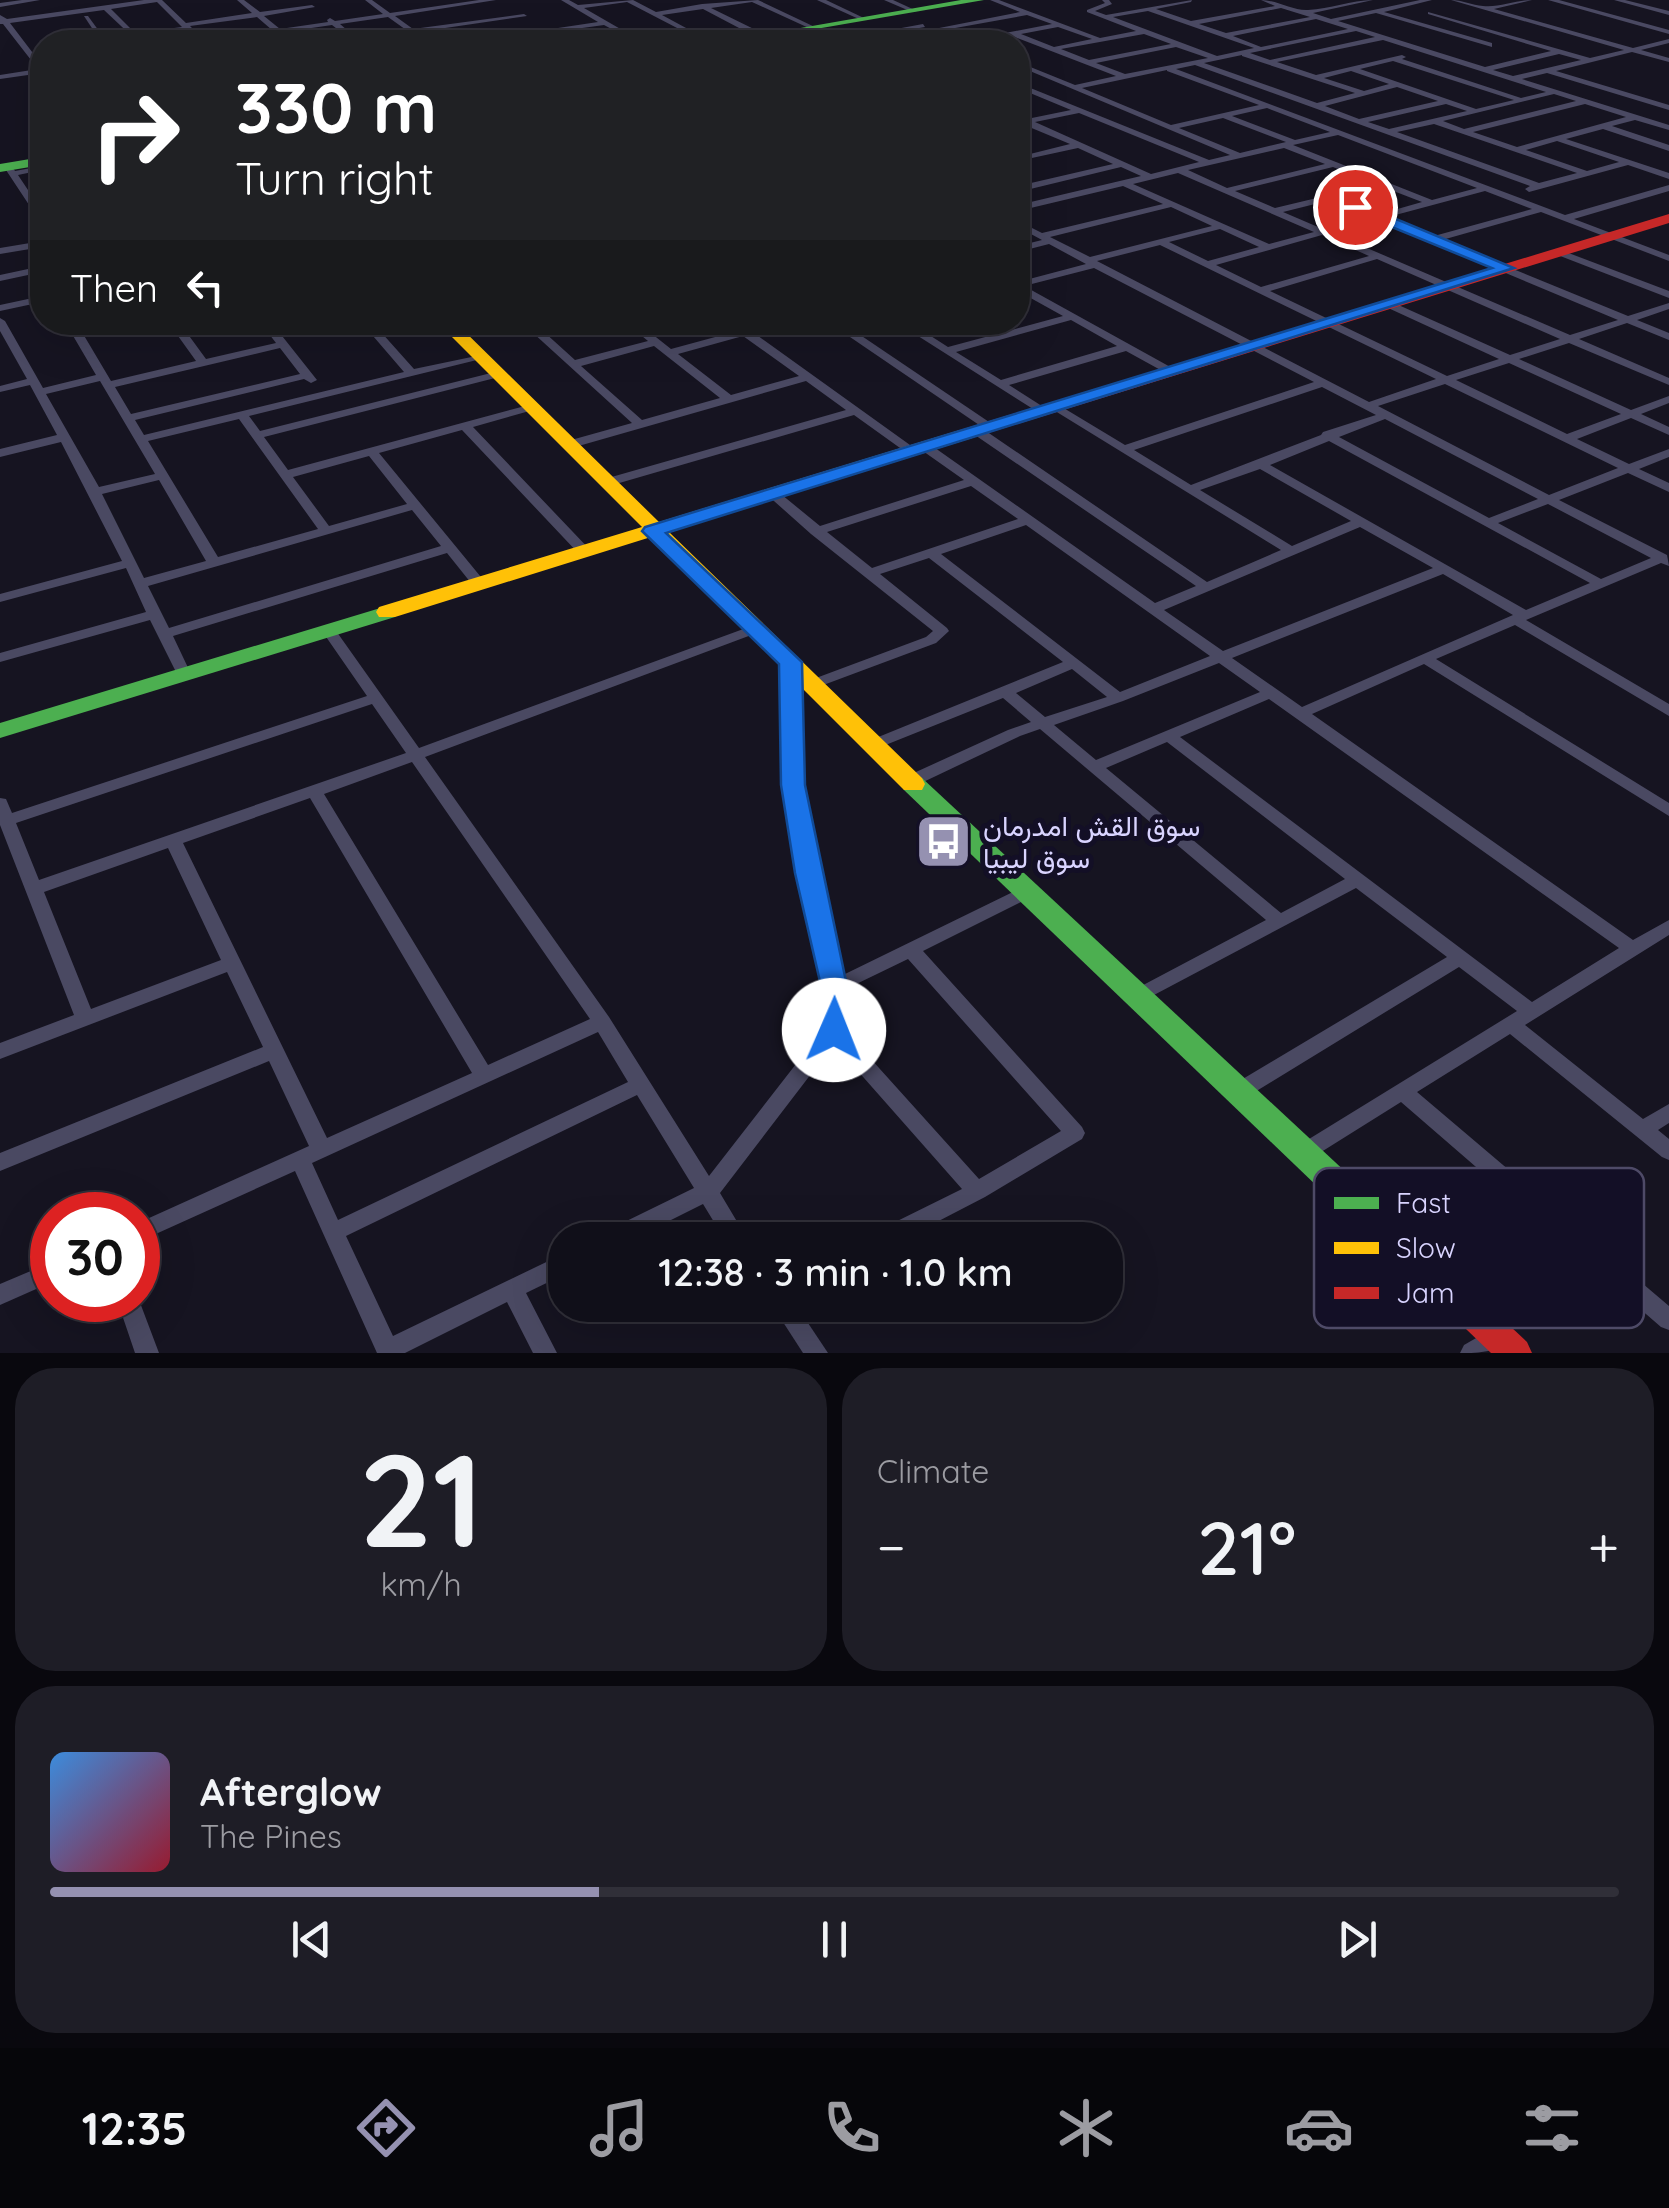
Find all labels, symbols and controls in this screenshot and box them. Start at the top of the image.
text: 330 m [235,63,437,151]
icon: right [70,70,200,200]
text: Turn right [235,150,434,206]
pin [1313,165,1398,250]
icon: arrive [1328,180,1383,235]
icon: left [178,260,233,315]
text: Then [70,264,158,312]
place label: سوق القش امدرمان سوق ليبيا [983,808,1200,876]
bus stop icon: سوق القش امدرمان سوق ليبيا [914,811,974,871]
position arrow [782,978,886,1082]
legend [1314,1168,1644,1328]
text: Fast [1396,1185,1451,1220]
speed limit sign: 30 [30,1192,160,1322]
text: Slow [1396,1230,1456,1265]
text: 12:38 · 3 min · 1.0 km [658,1248,1013,1296]
text: Jam [1396,1275,1455,1310]
text: 21 [359,1417,483,1580]
text: Climate [877,1451,989,1491]
text: 21° [1197,1500,1296,1594]
text: − [877,1512,906,1581]
text: + [1588,1512,1619,1581]
text: km/h [380,1564,462,1604]
text: Afterglow [200,1768,382,1816]
text: The Pines [200,1816,342,1856]
icon: previous [284,1912,339,1967]
icon: pause [807,1912,862,1967]
icon: next [1330,1912,1385,1967]
icon: directions [351,2093,421,2163]
icon: music [584,2093,654,2163]
icon: phone [817,2093,887,2163]
icon: climate [1051,2093,1121,2163]
icon: car [1284,2093,1354,2163]
icon: filters [1517,2093,1587,2163]
text: 12:35 [82,2100,187,2156]

